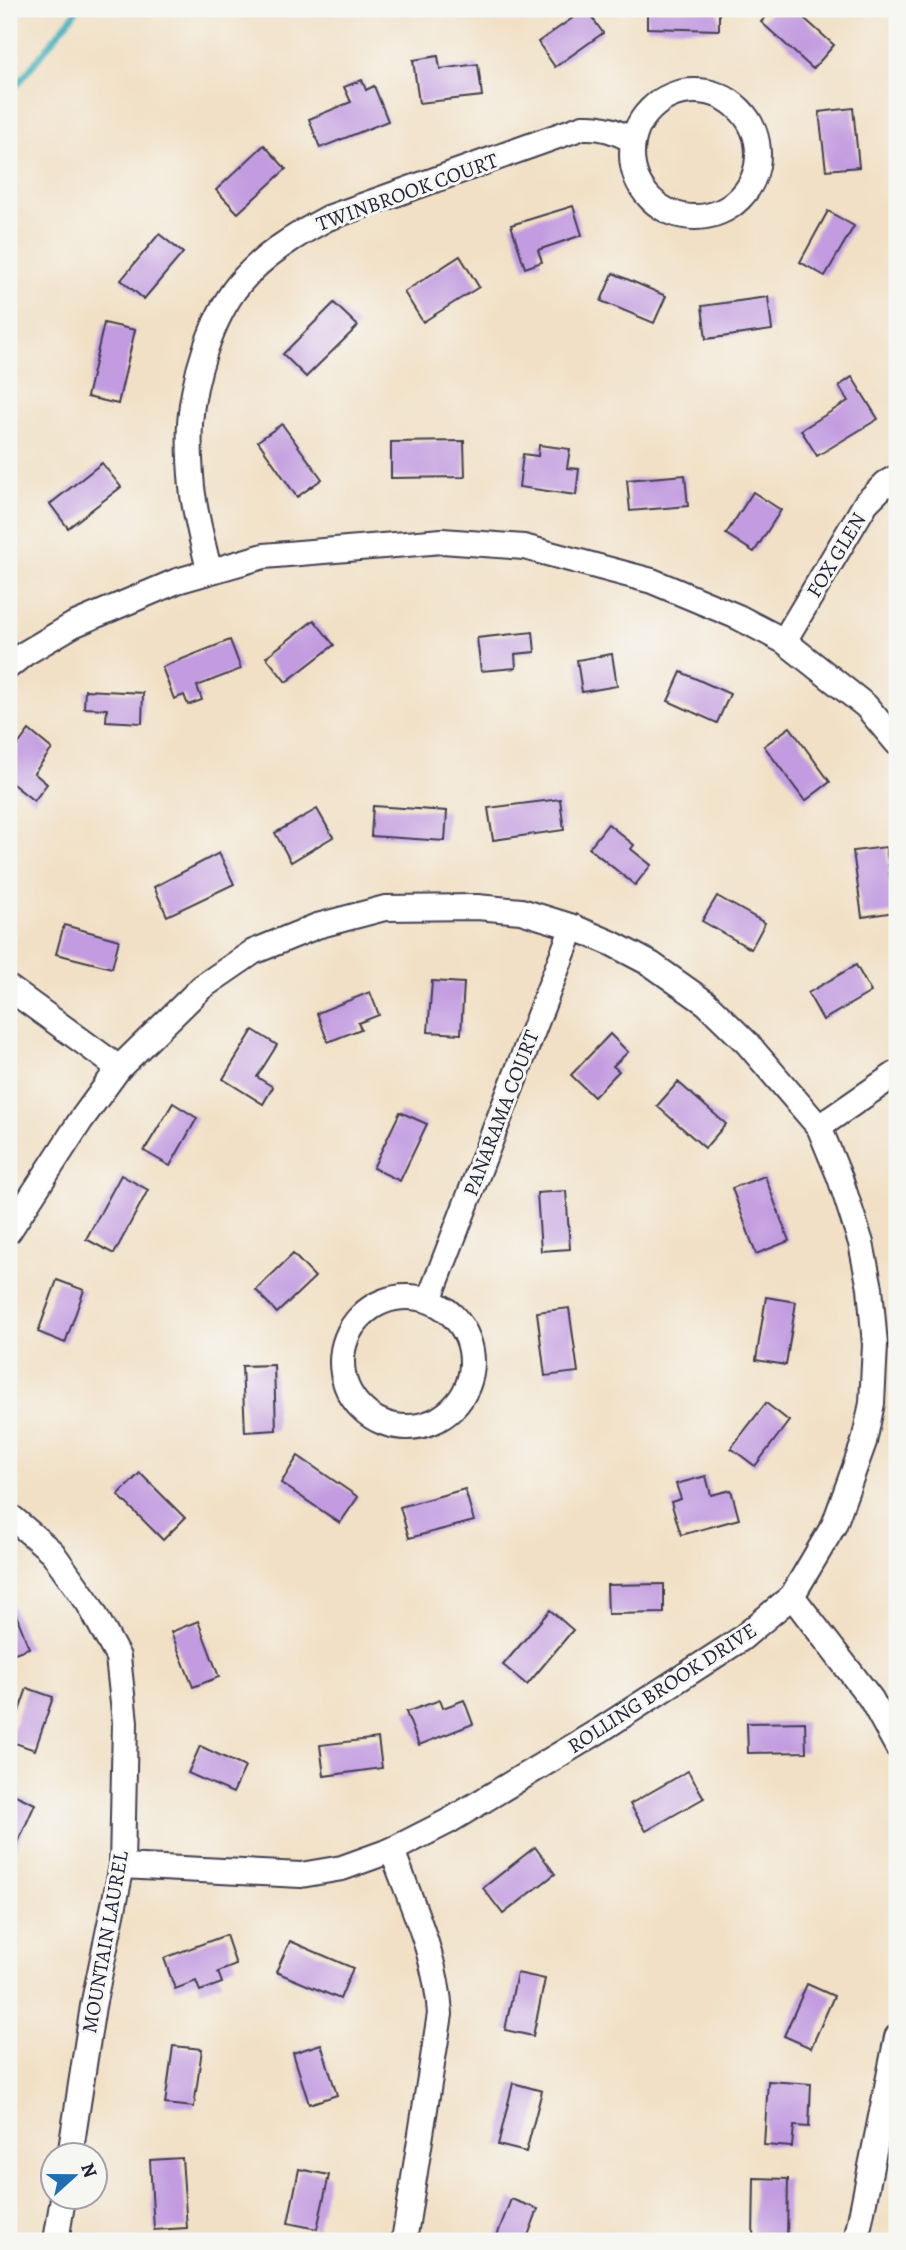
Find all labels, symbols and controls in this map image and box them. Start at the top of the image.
street label: TWINBROOK COURT [312,146,502,238]
street label: FOX GLEN [800,507,872,603]
street label: PANARAMA COURT [456,1025,546,1200]
street label: ROLLING BROOK DRIVE [562,1616,762,1760]
street label: MOUNTAIN LAUREL [75,1848,135,2035]
north arrow [38,2142,108,2212]
text: N [74,2159,104,2182]

